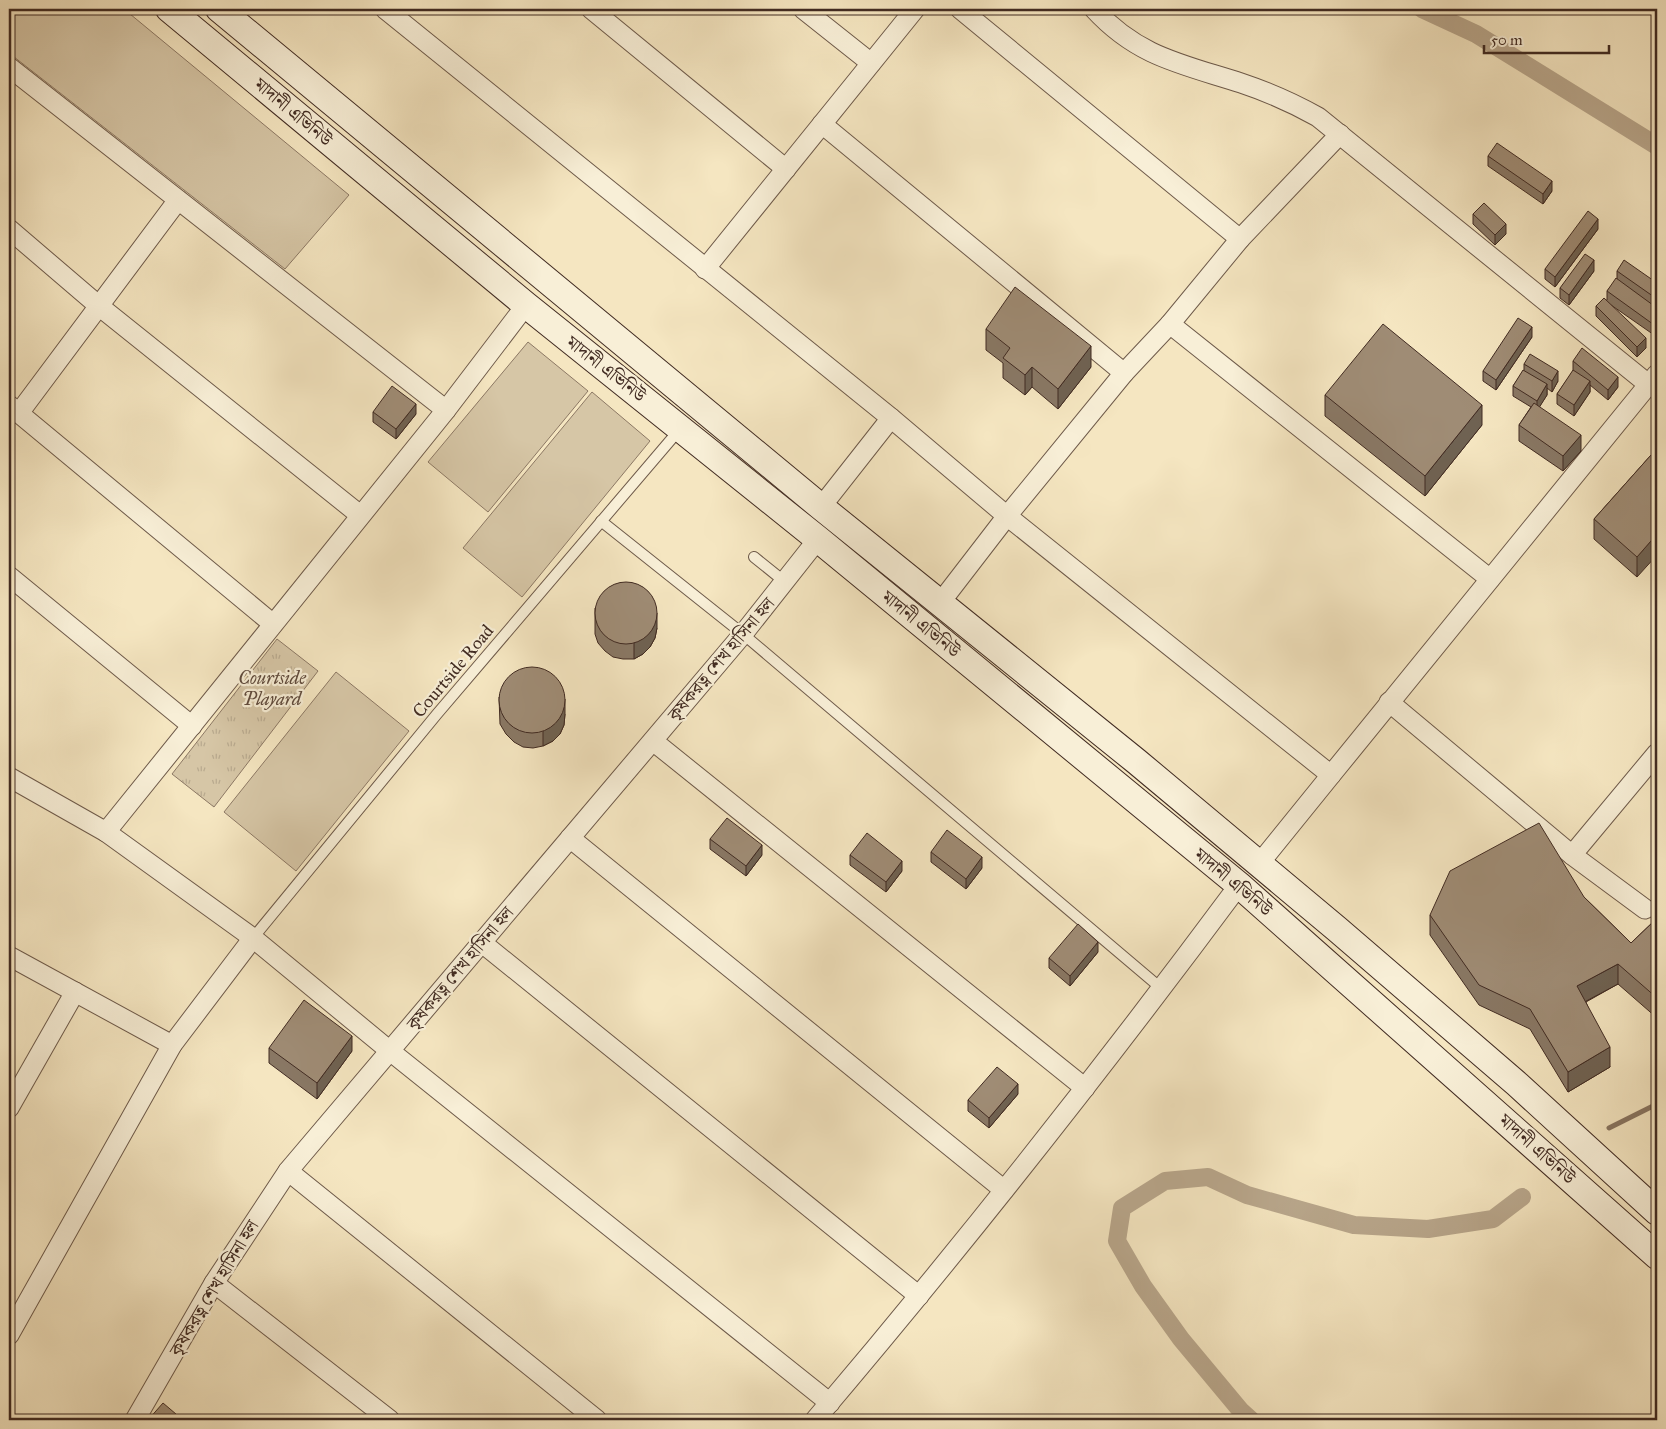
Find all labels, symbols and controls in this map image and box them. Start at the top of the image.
scale bar [1484,22,1608,54]
text: 50 m [1491,31,1523,49]
street label: মাদানী এভিনিউ [249,73,337,151]
street label: মাদানী এভিনিউ [561,331,651,407]
street label: মাদানী এভিনিউ [877,585,965,663]
street label: কৃষকরত্ন শেখ হাসিনা হল [662,592,780,726]
street label: Courtside Road [408,620,498,722]
park label: Courtside Playard [238,667,307,710]
street label: মাদানী এভিনিউ [1189,843,1277,921]
street label: কৃষকরত্ন শেখ হাসিনা হল [401,901,519,1035]
street label: মাদানী এভিনিউ [1494,1108,1580,1189]
street label: কৃষকরত্ন শেখ হাসিনা হল [164,1215,264,1361]

